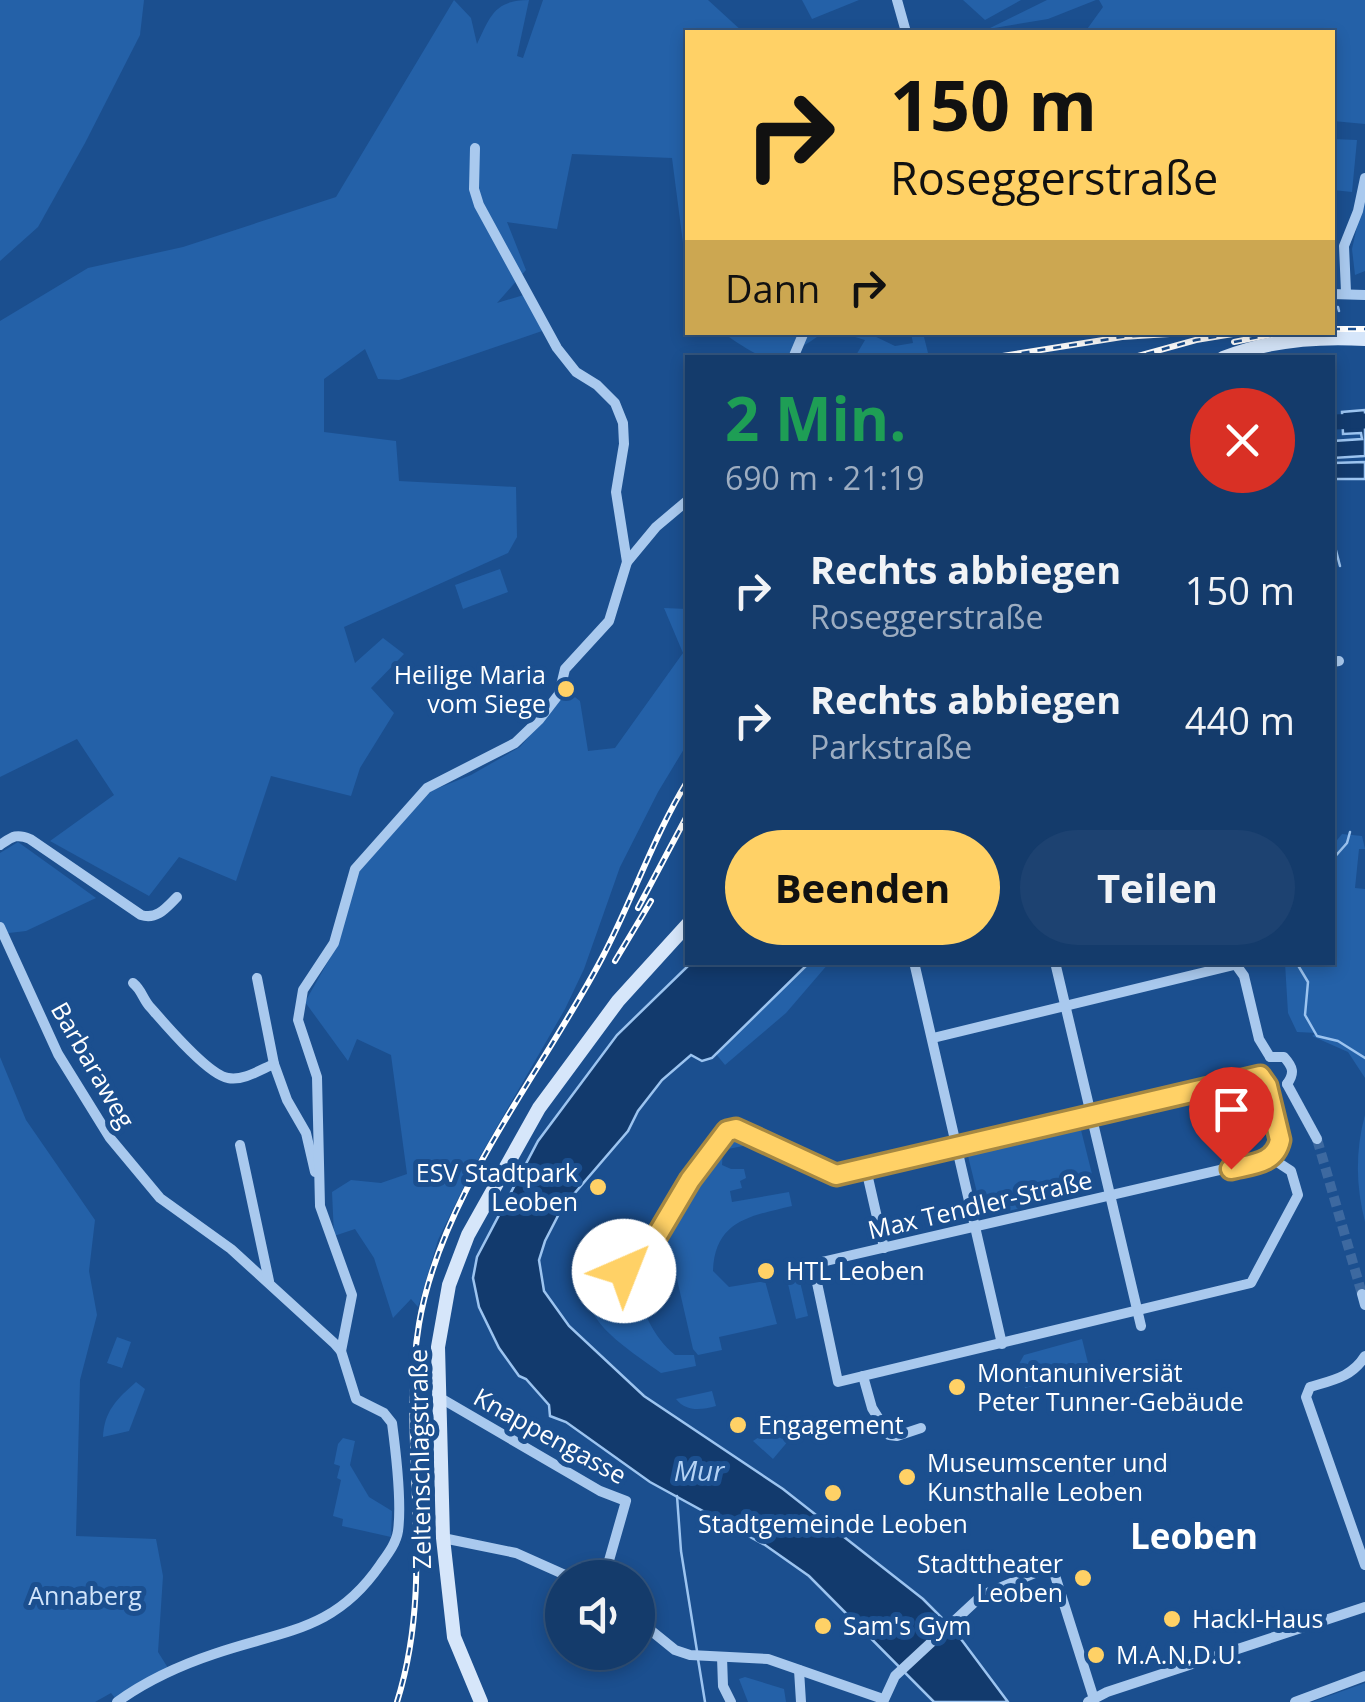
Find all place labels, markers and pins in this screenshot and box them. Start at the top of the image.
place label: Heilige Maria vom Siege [394,657,546,720]
marker: Heilige Maria vom Siege [555,678,577,700]
pin [1189,1067,1274,1170]
place label: ESV Stadtpark Leoben [416,1155,578,1218]
marker: ESV Stadtpark Leoben [587,1176,609,1198]
place label: HTL Leoben [786,1253,925,1287]
marker: HTL Leoben [755,1260,777,1282]
place label: Montanuniversiät Peter Tunner-Gebäude [977,1355,1244,1418]
marker: Montanuniversiät Peter Tunner-Gebäude [946,1376,968,1398]
place label: Engagement [758,1407,904,1441]
marker: Engagement [727,1414,749,1436]
place label: Museumscenter und Kunsthalle Leoben [927,1445,1168,1508]
marker: Museumscenter und Kunsthalle Leoben [896,1466,918,1488]
marker: Stadtgemeinde Leoben [822,1482,844,1504]
place label: Stadtgemeinde Leoben [698,1506,968,1540]
place label: Stadttheater Leoben [917,1546,1063,1609]
marker: Stadttheater Leoben [1072,1567,1094,1589]
place label: Hackl-Haus [1192,1601,1323,1635]
place label: Sam's Gym [843,1608,971,1642]
marker: Hackl-Haus [1161,1608,1183,1630]
marker: Sam's Gym [812,1615,834,1637]
place label: M.A.N.D.U. [1116,1637,1242,1671]
marker: M.A.N.D.U. [1085,1644,1107,1666]

